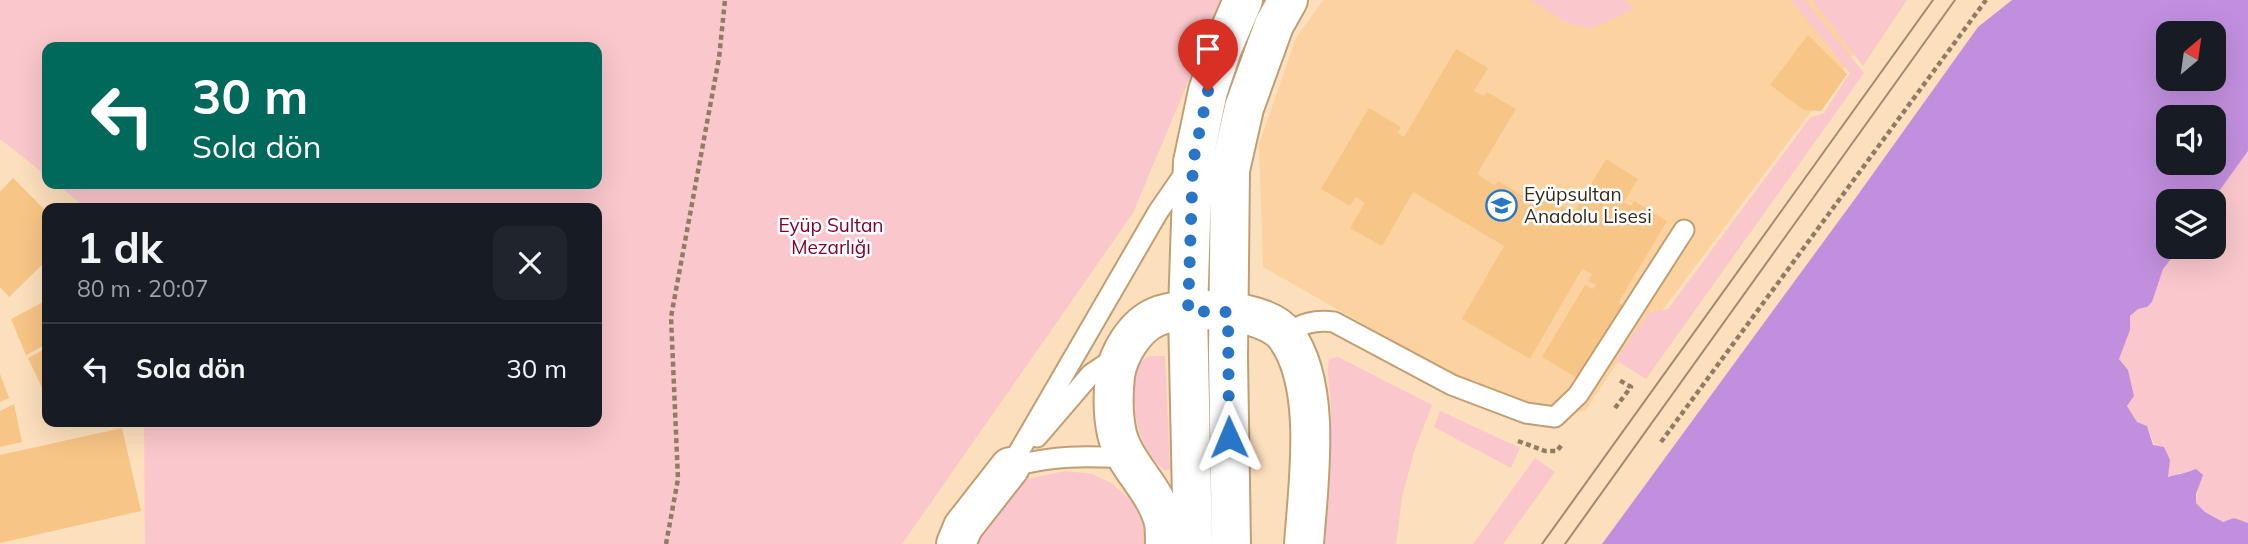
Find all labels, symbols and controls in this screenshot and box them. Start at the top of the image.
pin [1178,19,1238,91]
north arrow [2156,21,2226,91]
map controls [2156,21,2226,259]
icon: arrive [1189,30,1227,68]
text: 30 m [192,65,308,126]
icon: left [77,70,168,161]
button: sound [2156,105,2226,175]
text: Sola dön [192,126,322,166]
place label: Eyüpsultan Anadolu Lisesi [1524,182,1652,228]
school or university icon: Eyüpsultan Anadolu Lisesi [1484,188,1518,222]
button: layers [2156,189,2226,259]
park label: Eyüp Sultan Mezarlığı [779,213,883,259]
text: 1 dk [77,221,163,274]
button: close [493,226,567,300]
text: 80 m · 20:07 [77,274,209,303]
icon: left [77,350,115,388]
text: Sola dön [136,352,245,385]
text: 30 m [506,352,567,385]
position arrow [1192,400,1266,474]

